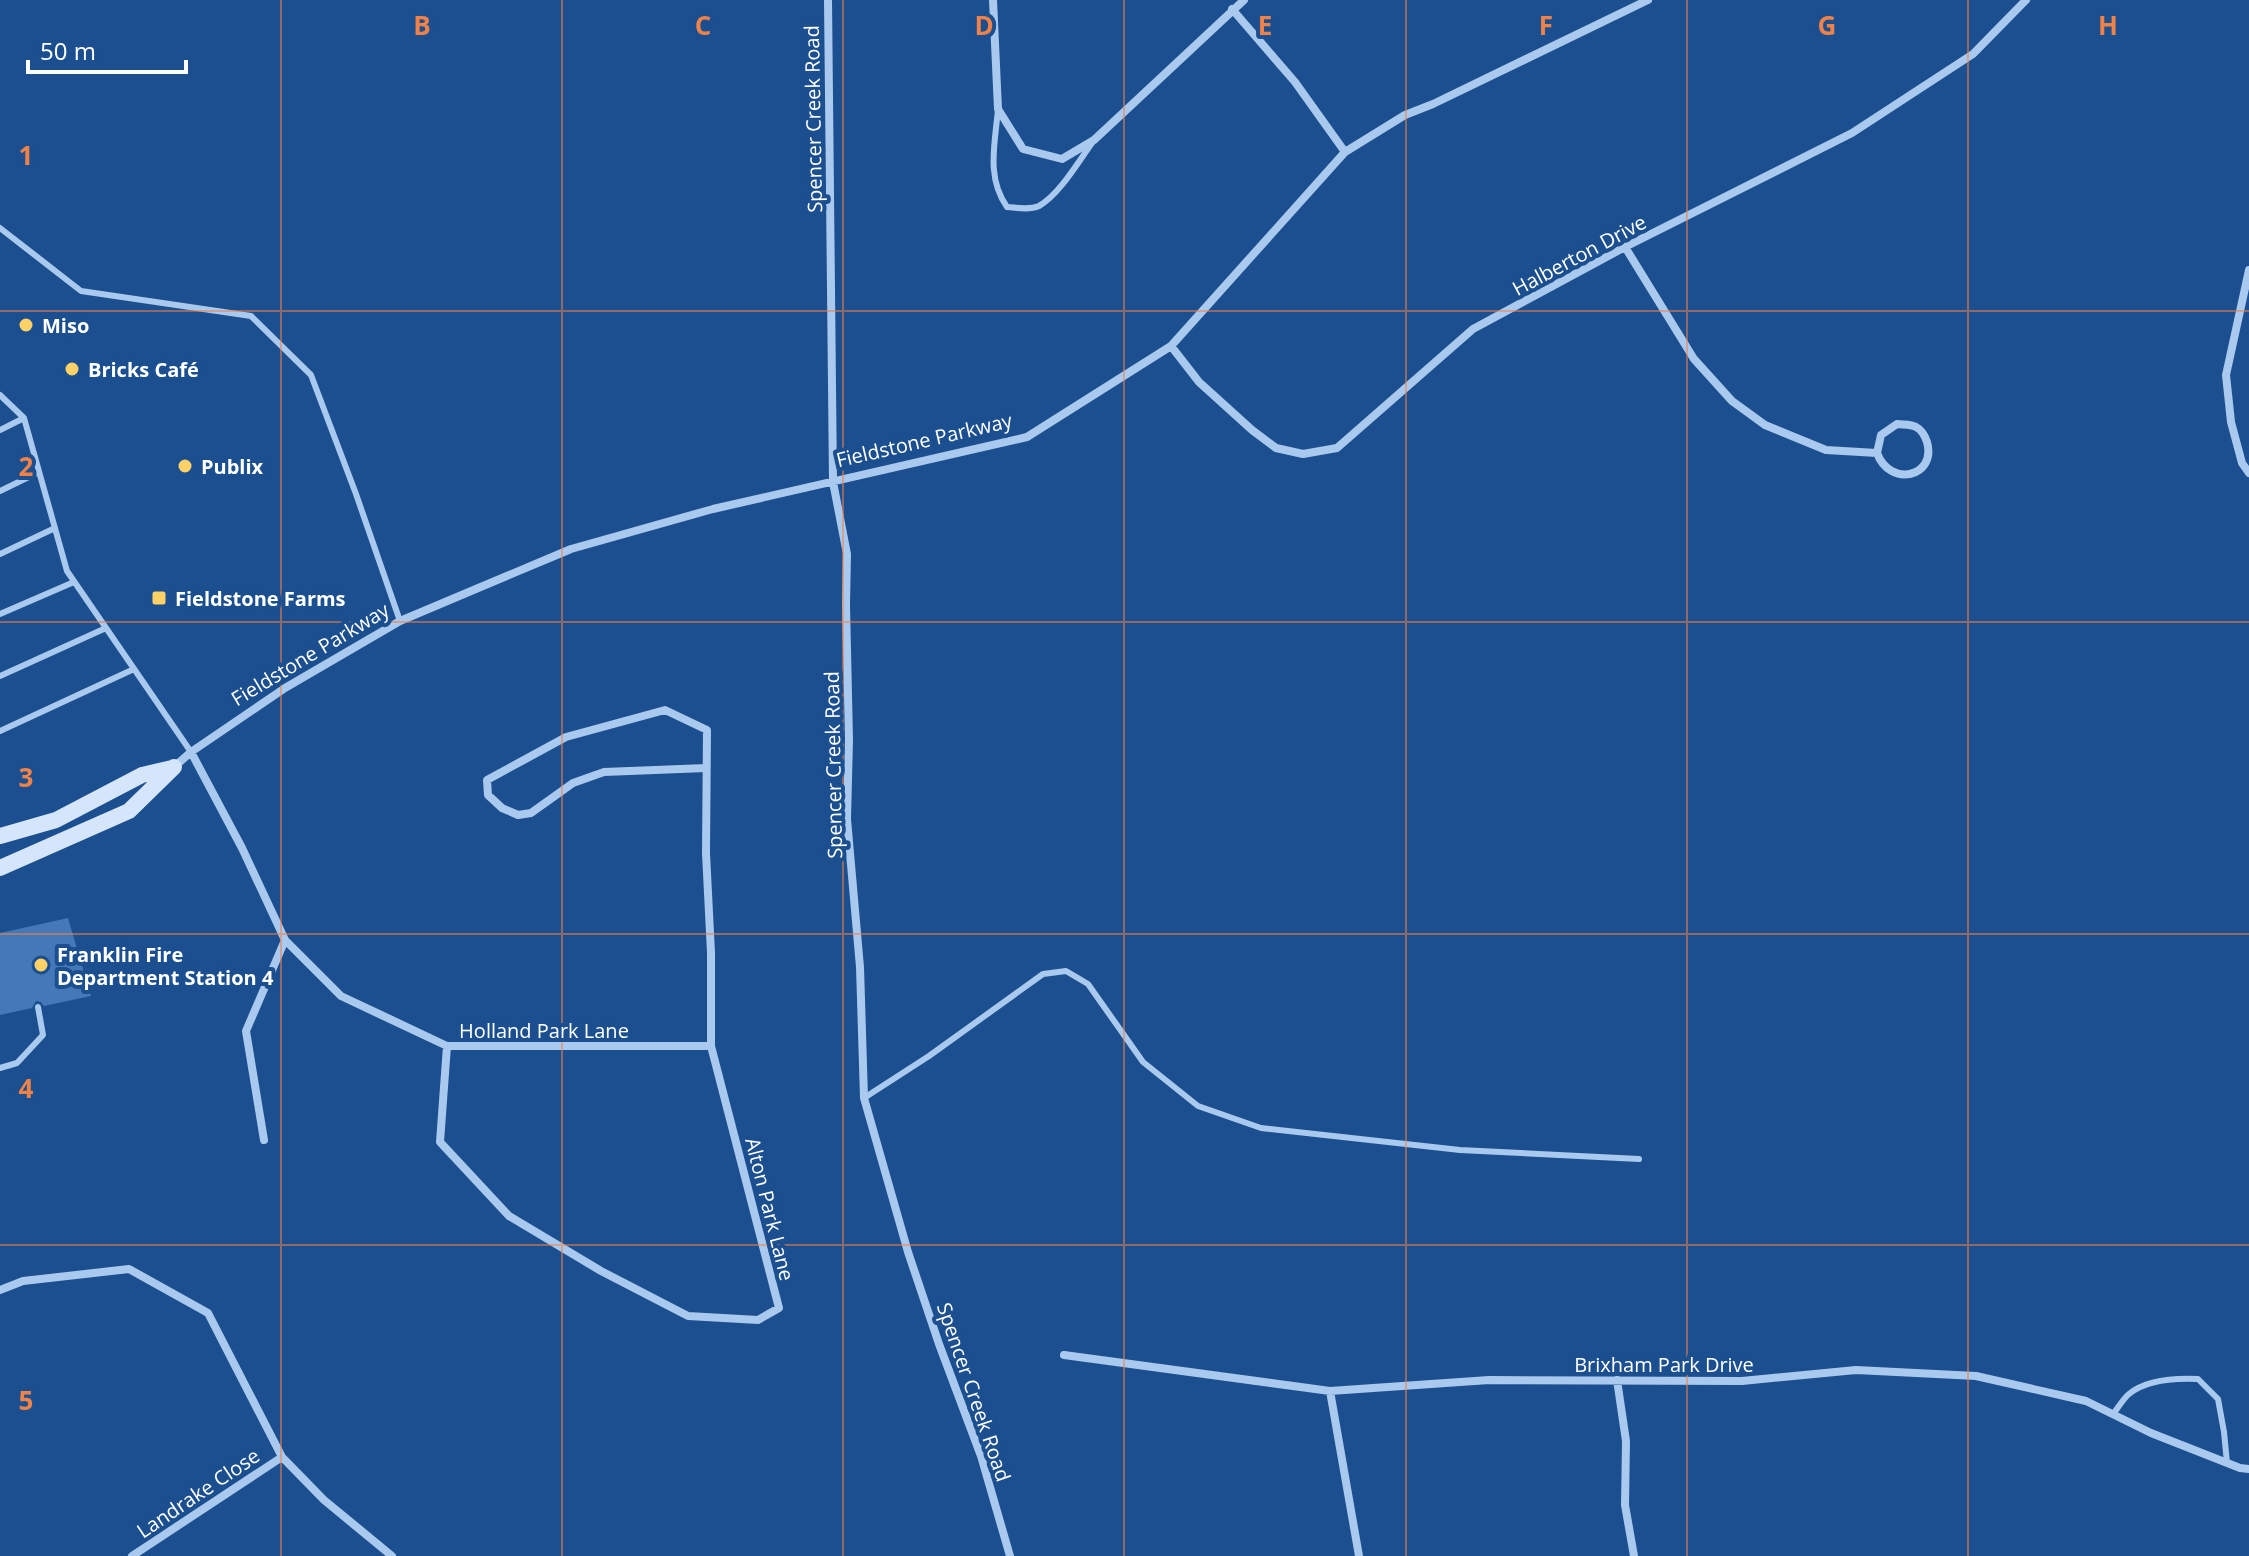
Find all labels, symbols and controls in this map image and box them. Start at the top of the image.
text: B [413,7,431,43]
text: C [695,7,711,43]
text: D [974,7,994,43]
text: E [1258,7,1272,43]
text: F [1539,7,1553,43]
text: G [1818,7,1836,43]
text: H [2098,7,2118,43]
scale bar [28,24,186,74]
street label: Spencer Creek Road [798,25,828,213]
text: 50 m [40,34,96,67]
text: 1 [19,137,33,173]
street label: Halberton Drive [1507,208,1651,302]
place label: Miso [42,312,89,339]
marker: Miso [17,316,35,334]
place label: Bricks Café [88,356,199,383]
marker: Bricks Café [63,360,81,378]
street label: Fieldstone Parkway [833,406,1016,473]
text: 2 [19,448,34,484]
place label: Publix [201,453,264,480]
marker: Publix [176,457,194,475]
place label: Fieldstone Farms [175,585,346,612]
marker: Fieldstone Farms [150,589,168,607]
street label: Fieldstone Parkway [226,596,395,712]
street label: Spencer Creek Road [818,671,848,859]
text: 3 [19,759,33,795]
place label: Franklin Fire Department Station 4 [57,941,274,991]
marker: Franklin Fire Department Station 4 [32,956,50,974]
street label: Holland Park Lane [459,1017,629,1044]
text: 4 [19,1070,34,1106]
street label: Alton Park Lane [739,1135,801,1283]
street label: Spencer Creek Road [931,1299,1017,1485]
street label: Brixham Park Drive [1574,1351,1754,1378]
text: 5 [19,1382,33,1418]
street label: Landrake Close [131,1442,265,1544]

